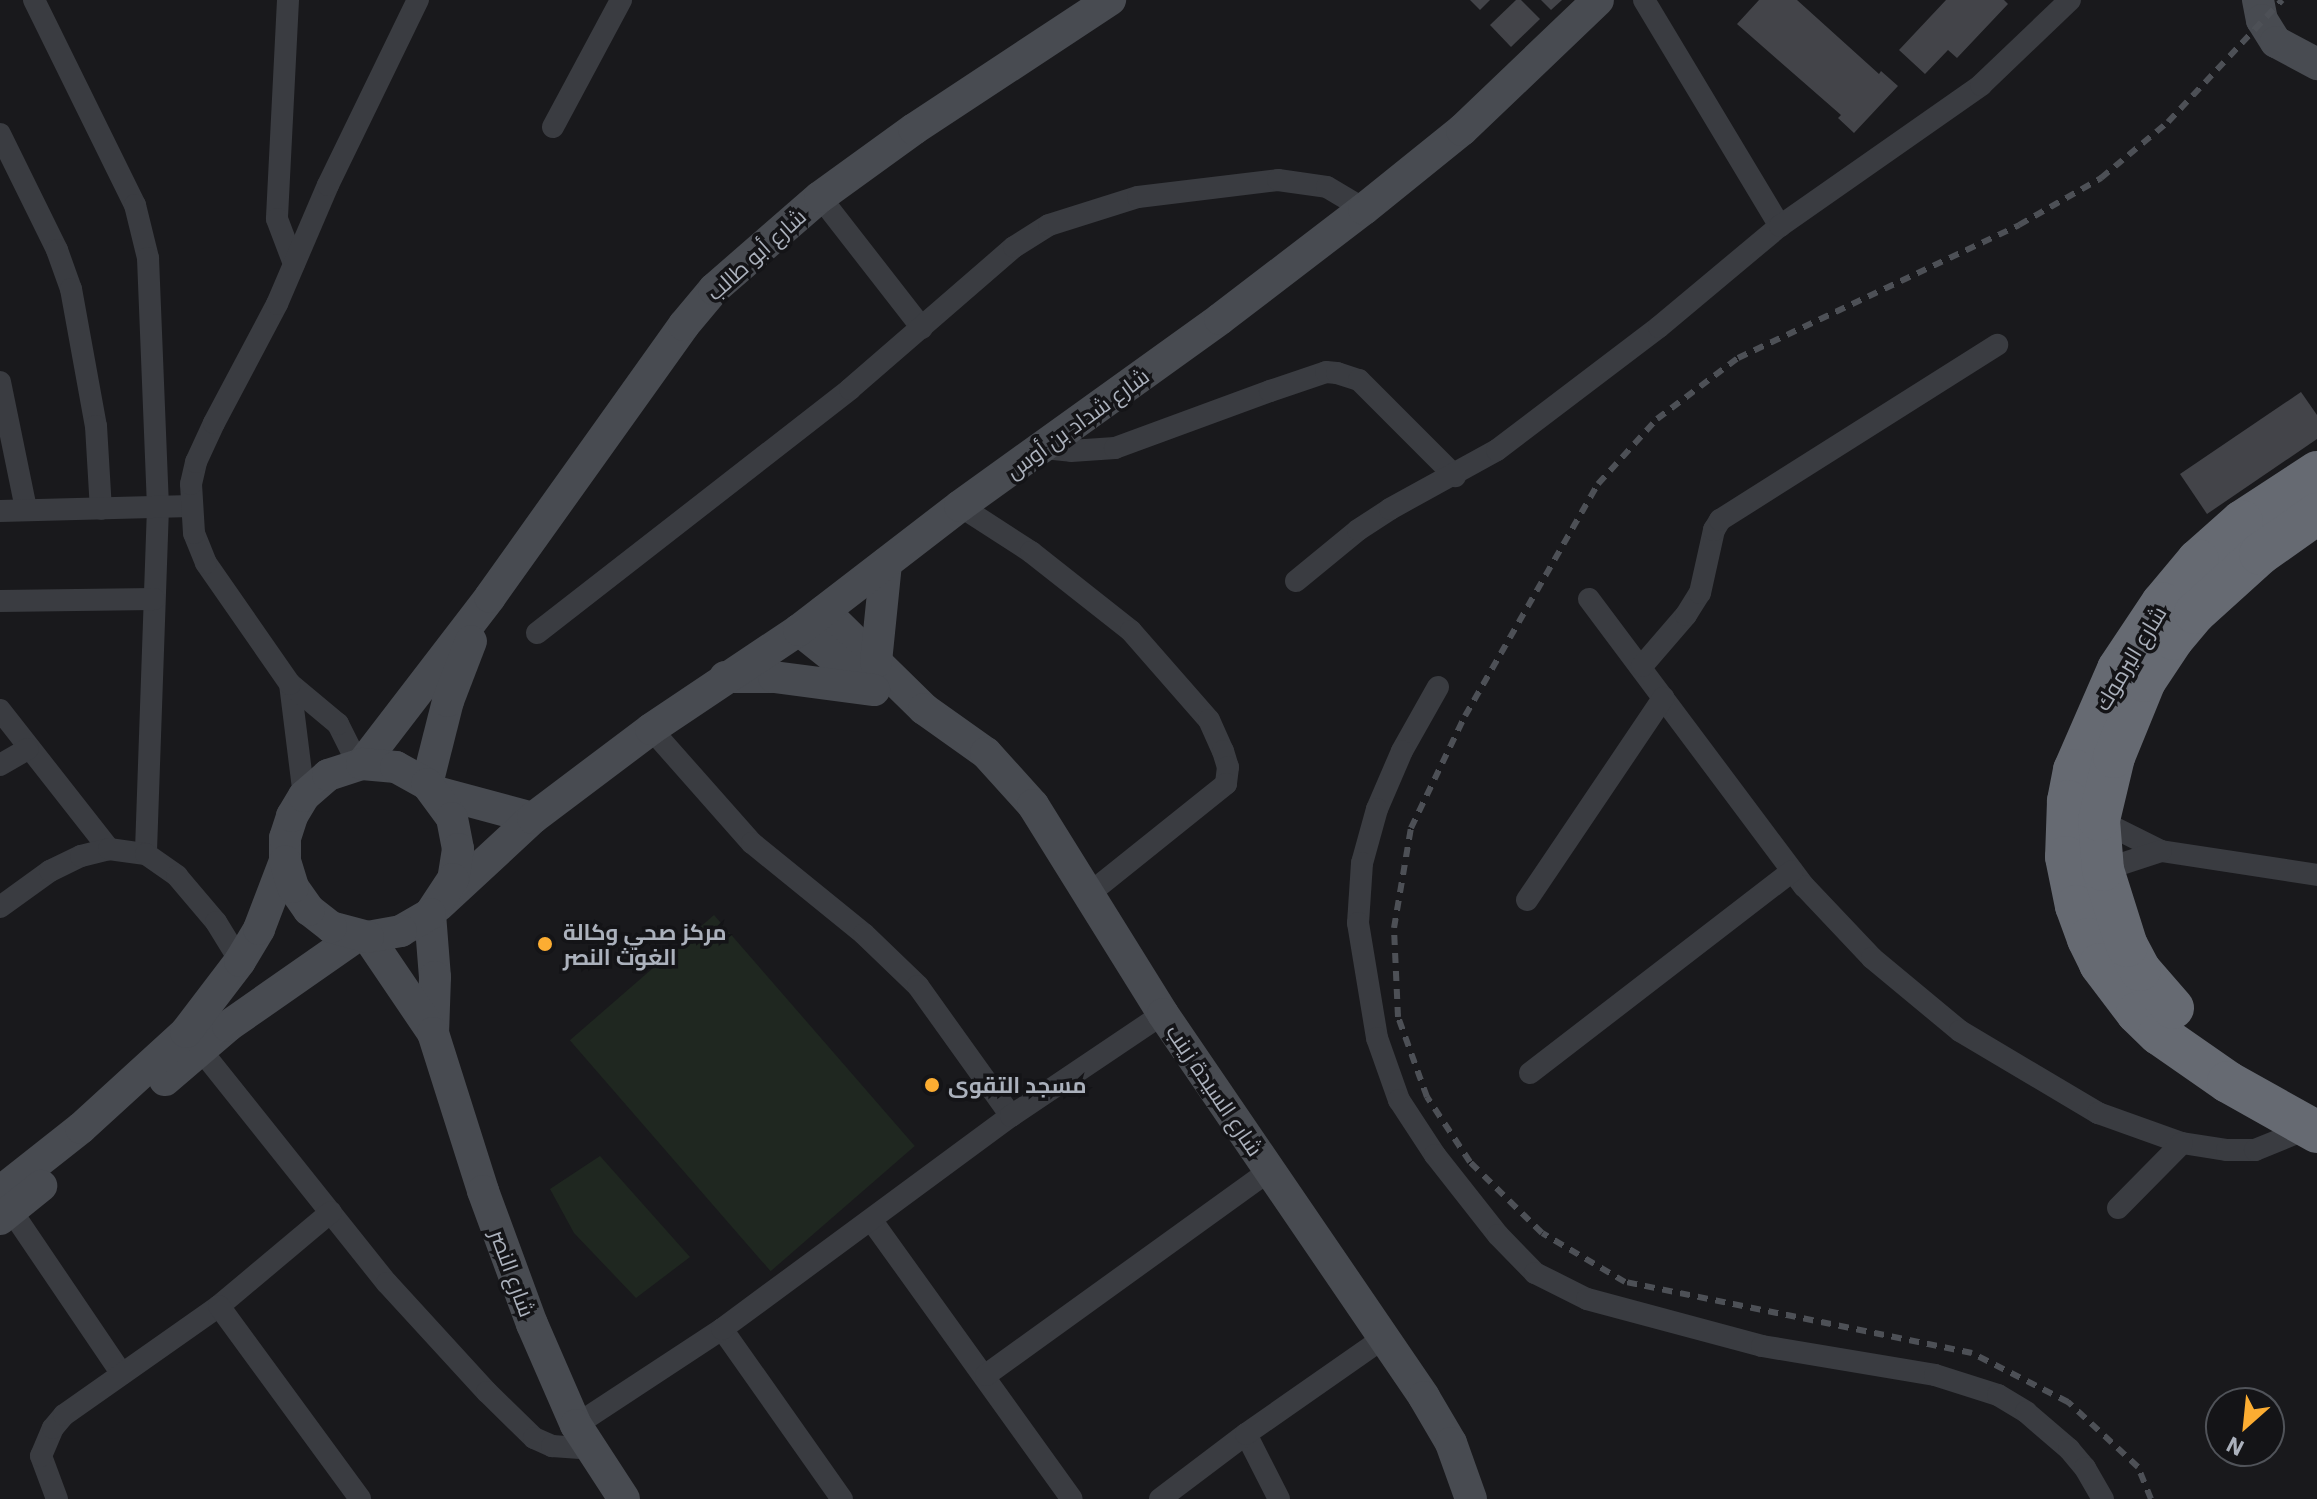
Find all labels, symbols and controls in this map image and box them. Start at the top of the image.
street label: شارع أبو طالب [701,203,811,305]
street label: شارع شداد بن أوس [1000,362,1154,484]
street label: شارع اليرموك [2089,601,2171,715]
place label: مركز صحي وكالة الغوث النصر [563,918,727,970]
marker: مركز صحي وكالة الغوث النصر [534,933,556,955]
street label: شارع السيدة زينب [1161,1019,1269,1161]
place label: مسجد التقوى [948,1072,1087,1098]
marker: مسجد التقوى [923,1076,941,1094]
street label: شارع النصر [485,1226,541,1320]
north arrow [2205,1387,2285,1467]
text: N [2221,1431,2248,1464]

